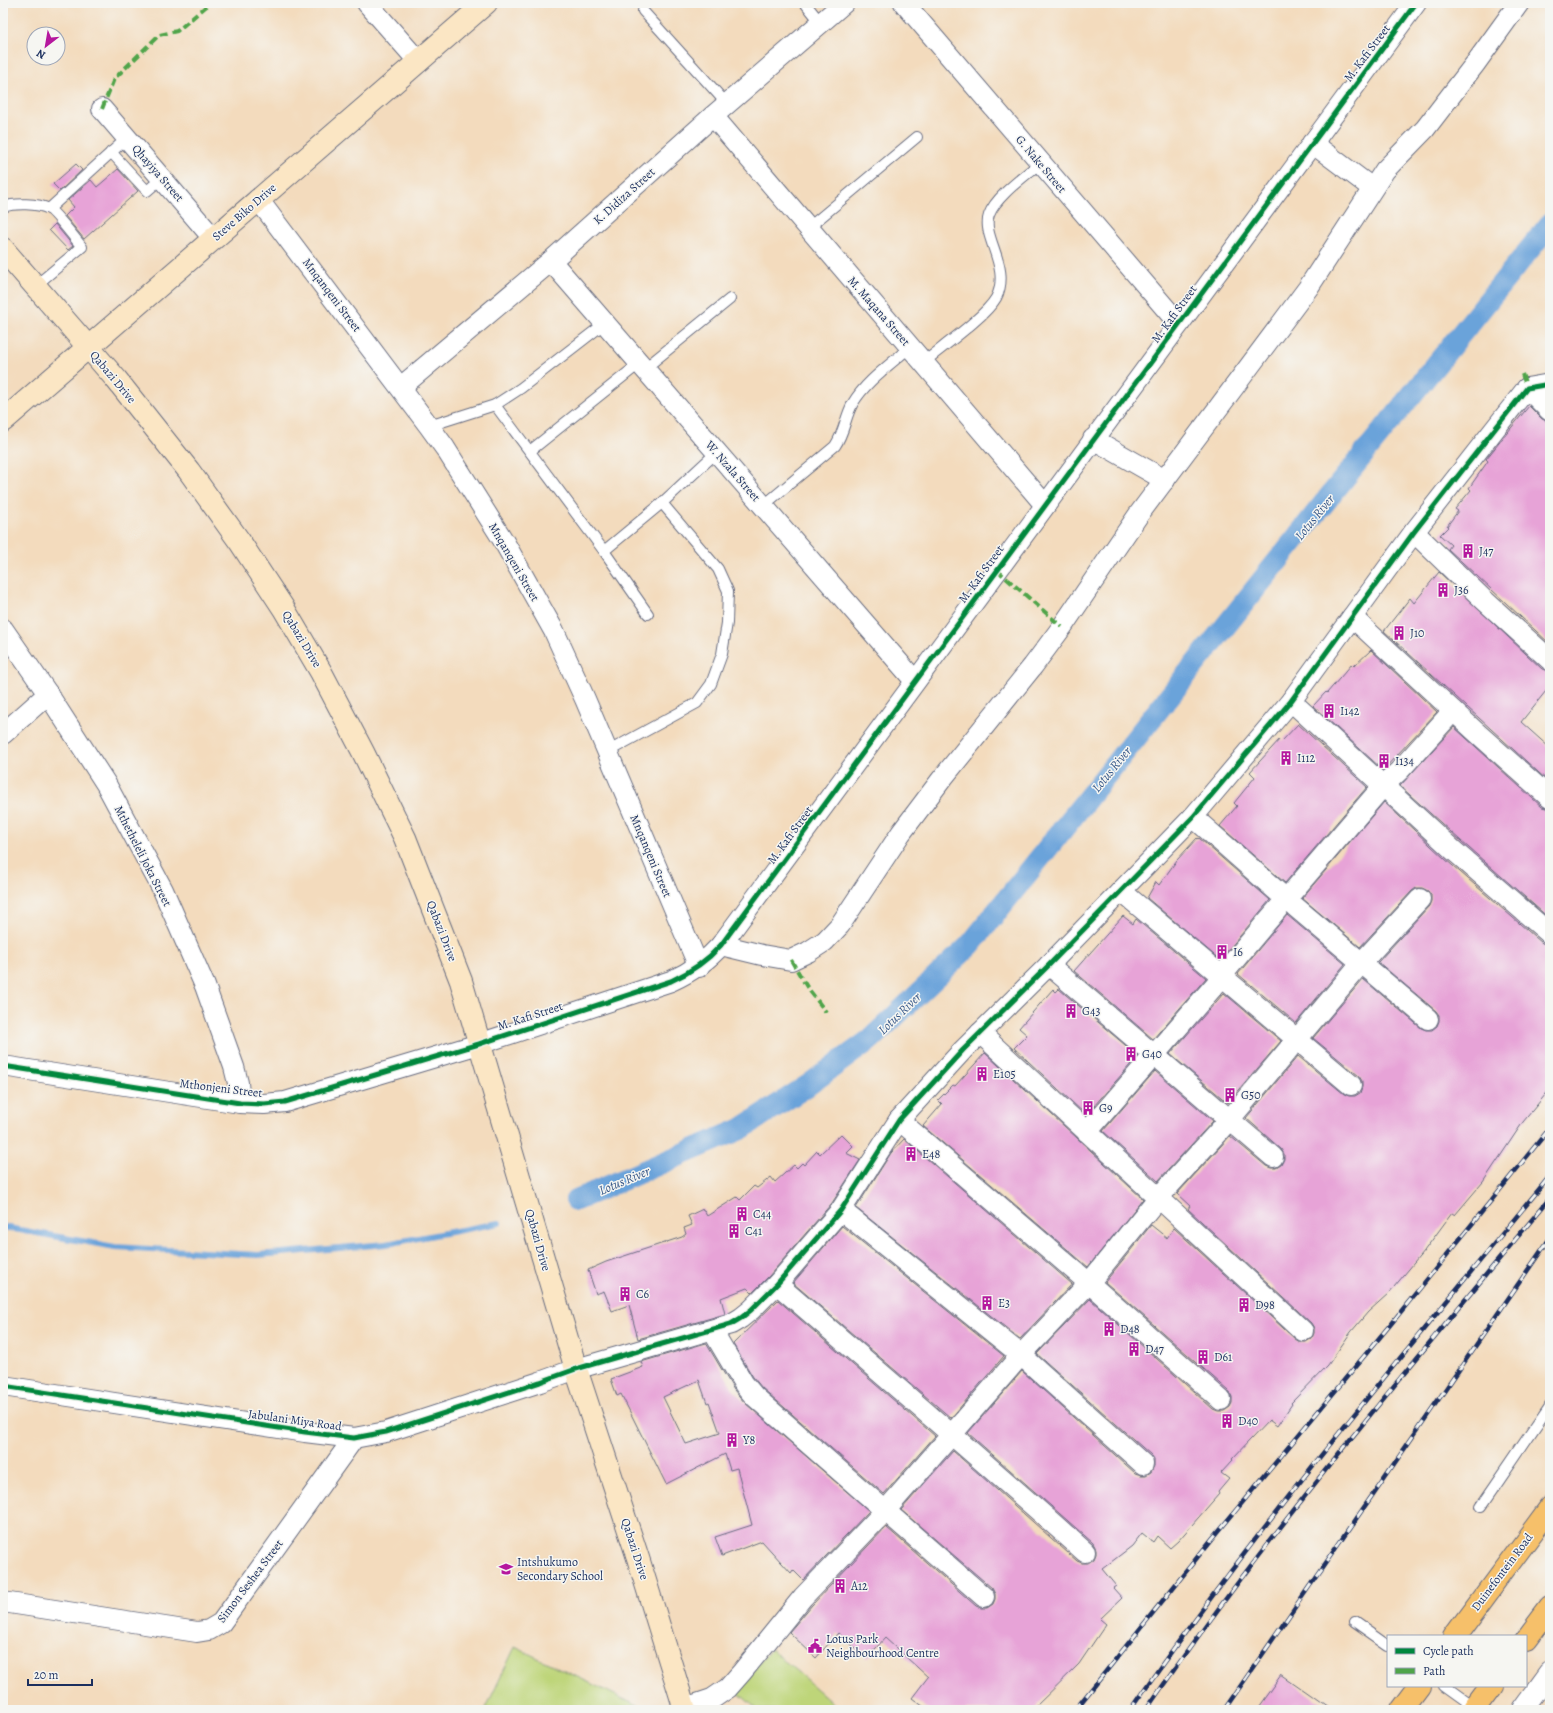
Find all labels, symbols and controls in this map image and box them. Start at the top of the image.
street label: M. Kafi Street [1340,21,1394,85]
north arrow [26,26,66,66]
text: N [34,46,48,63]
street label: G. Nake Street [1012,132,1070,196]
street label: Qhayiya Street [129,141,188,205]
street label: K. Didiza Street [590,164,658,228]
street label: Steve Biko Drive [209,180,279,244]
street label: Mnqanqeni Street [299,255,365,335]
street label: M. Maqana Street [844,273,914,349]
street label: M. Kafi Street [1148,282,1200,346]
street label: Qabazi Drive [86,347,140,407]
street label: W. Nzala Street [701,436,764,505]
water label: Lotus River [1291,491,1338,543]
street label: Mnqanqeni Street [485,520,543,604]
street label: M. Kafi Street [955,542,1007,606]
building icon: J47 [1460,543,1476,559]
place label: J47 [1479,543,1494,559]
building icon: J36 [1435,582,1451,598]
place label: J36 [1454,582,1469,598]
street label: Qabazi Drive [279,608,325,670]
building icon: J10 [1391,625,1407,641]
place label: J10 [1410,625,1424,641]
building icon: I142 [1321,703,1337,719]
place label: I142 [1340,703,1360,719]
water label: Lotus River [1088,743,1135,795]
building icon: I112 [1278,750,1294,766]
place label: I112 [1297,750,1316,766]
building icon: I134 [1376,753,1392,769]
place label: I134 [1395,753,1414,769]
street label: Mthetheleli Joka Street [111,803,175,909]
street label: M. Kafi Street [764,803,816,867]
street label: Mnqanqeni Street [626,812,676,900]
street label: Qabazi Drive [423,898,461,964]
building icon: I6 [1214,944,1230,960]
place label: I6 [1233,944,1243,960]
water label: Lotus River [874,988,925,1038]
street label: M. Kafi Street [495,998,565,1034]
building icon: G43 [1063,1003,1079,1019]
place label: G43 [1082,1003,1100,1019]
building icon: G40 [1123,1046,1139,1062]
place label: G40 [1142,1046,1162,1062]
building icon: E105 [974,1066,990,1082]
place label: E105 [993,1066,1016,1082]
street label: Mthonjeni Street [179,1075,263,1101]
building icon: G50 [1222,1087,1238,1103]
place label: G50 [1241,1087,1261,1103]
building icon: G9 [1080,1100,1096,1116]
place label: G9 [1099,1100,1112,1116]
building icon: E48 [903,1146,919,1162]
place label: E48 [922,1146,941,1162]
water label: Lotus River [596,1162,653,1199]
building icon: C44 [734,1206,750,1222]
place label: C44 [753,1206,772,1222]
street label: Qabazi Drive [522,1207,554,1273]
building icon: C41 [726,1223,742,1239]
place label: C41 [745,1223,762,1239]
building icon: C6 [617,1286,633,1302]
place label: C6 [636,1286,650,1302]
building icon: E3 [979,1295,995,1311]
place label: E3 [998,1295,1010,1311]
building icon: D98 [1236,1297,1252,1313]
place label: D98 [1255,1297,1275,1313]
building icon: D48 [1101,1321,1117,1337]
place label: D48 [1120,1321,1140,1337]
building icon: D47 [1126,1341,1142,1357]
place label: D47 [1145,1341,1165,1357]
building icon: D61 [1195,1349,1211,1365]
place label: D61 [1214,1349,1232,1365]
street label: Jabulani Miya Road [247,1406,343,1435]
building icon: D40 [1219,1413,1235,1429]
place label: D40 [1238,1413,1258,1429]
building icon: Y8 [724,1432,740,1448]
place label: Y8 [742,1432,755,1448]
street label: Qabazi Drive [618,1516,652,1582]
street label: Duinefontein Road [1468,1530,1537,1614]
street label: Simon Seshea Street [213,1536,287,1626]
place label: Intshukumo Secondary School [517,1554,603,1584]
school or university icon: Intshukumo Secondary School [498,1561,514,1577]
building icon: A12 [832,1578,848,1594]
place label: A12 [850,1578,868,1594]
place label: Lotus Park Neighbourhood Centre [826,1631,939,1661]
legend [1387,1635,1527,1687]
public building icon: Lotus Park Neighbourhood Centre [807,1638,823,1654]
text: Cycle path [1423,1643,1474,1659]
scale bar [28,1661,92,1687]
text: Path [1423,1663,1446,1679]
text: 20 m [34,1667,58,1683]

